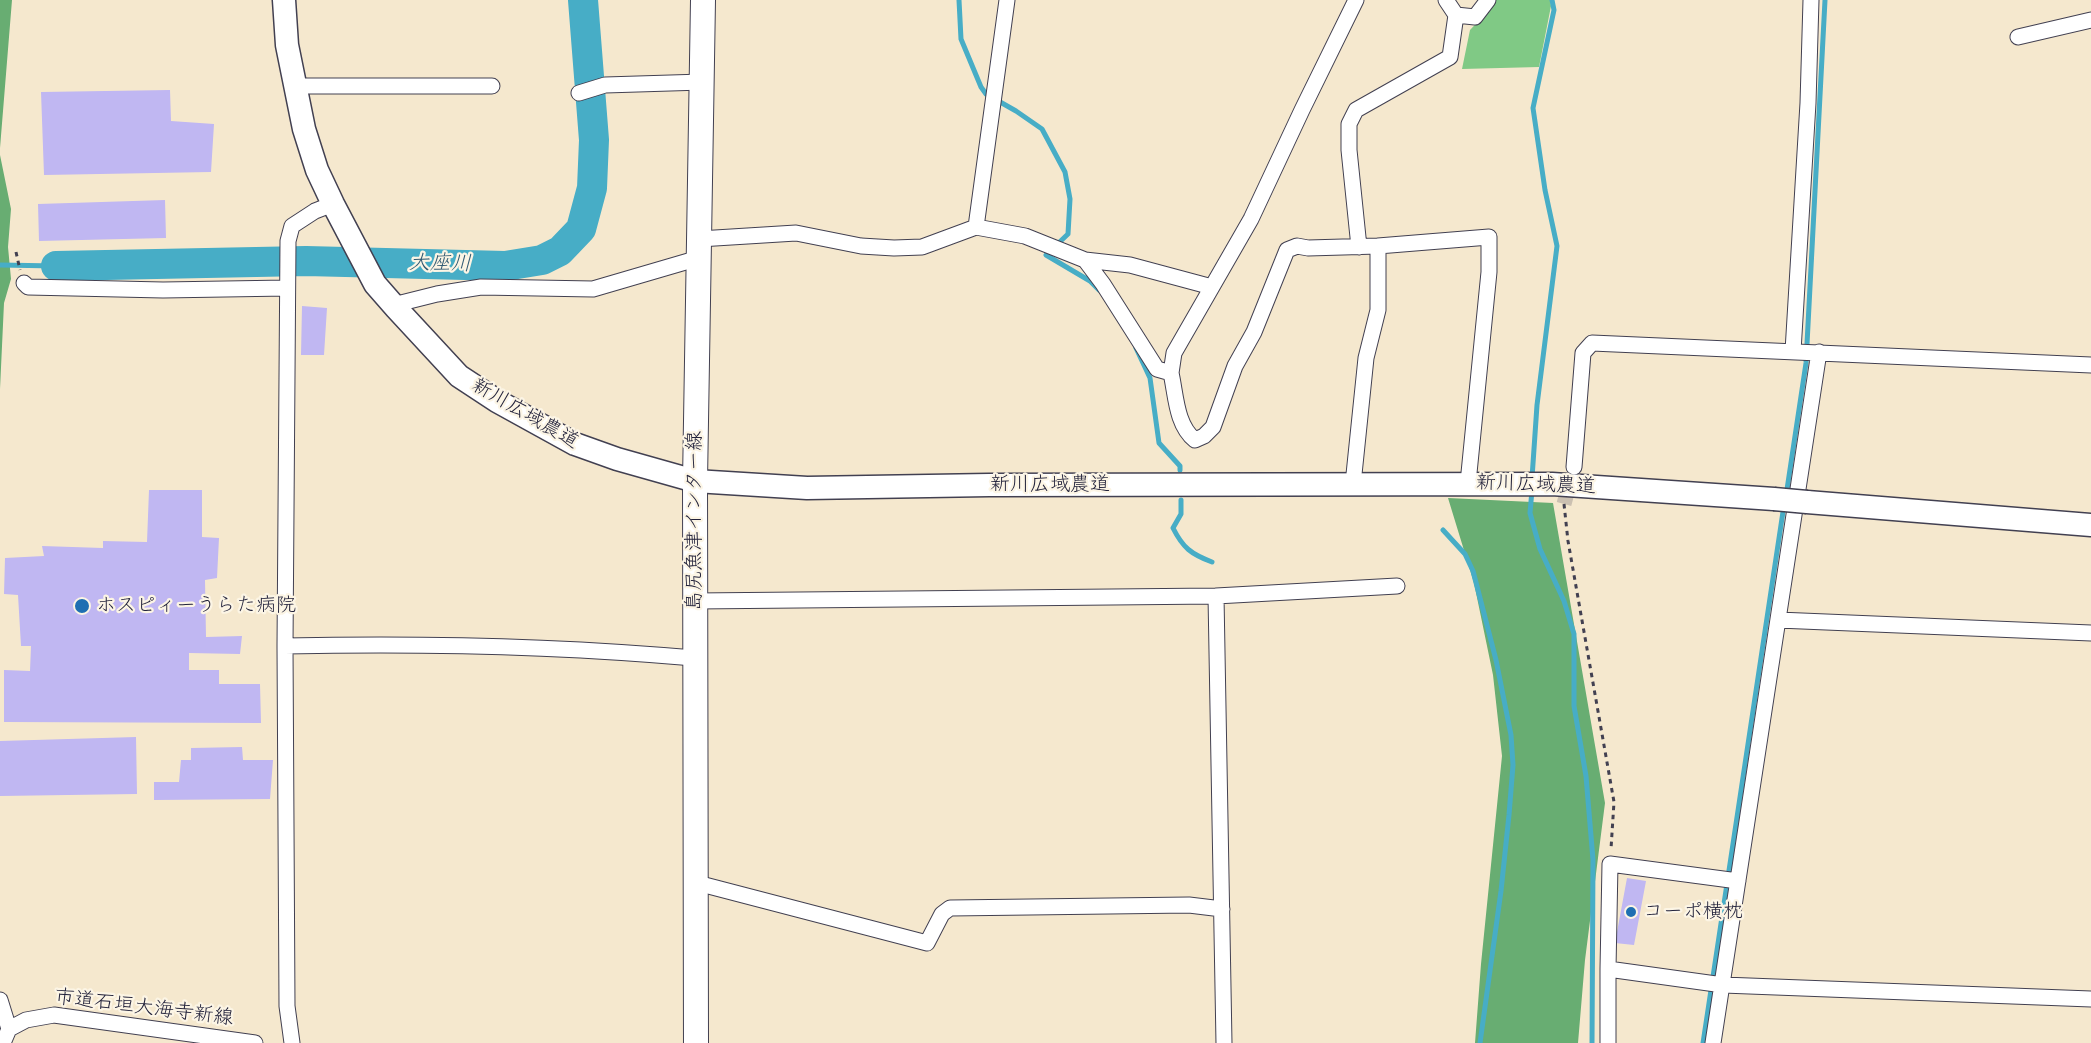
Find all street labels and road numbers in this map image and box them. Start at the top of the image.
street label: 新川広域農道 [467,374,583,454]
street label: 島尻魚津インター線 [683,431,707,611]
street label: 新川広域農道 [1476,471,1596,499]
street label: 新川広域農道 [990,473,1110,497]
street label: 市道石垣大海寺新線 [53,985,235,1031]

